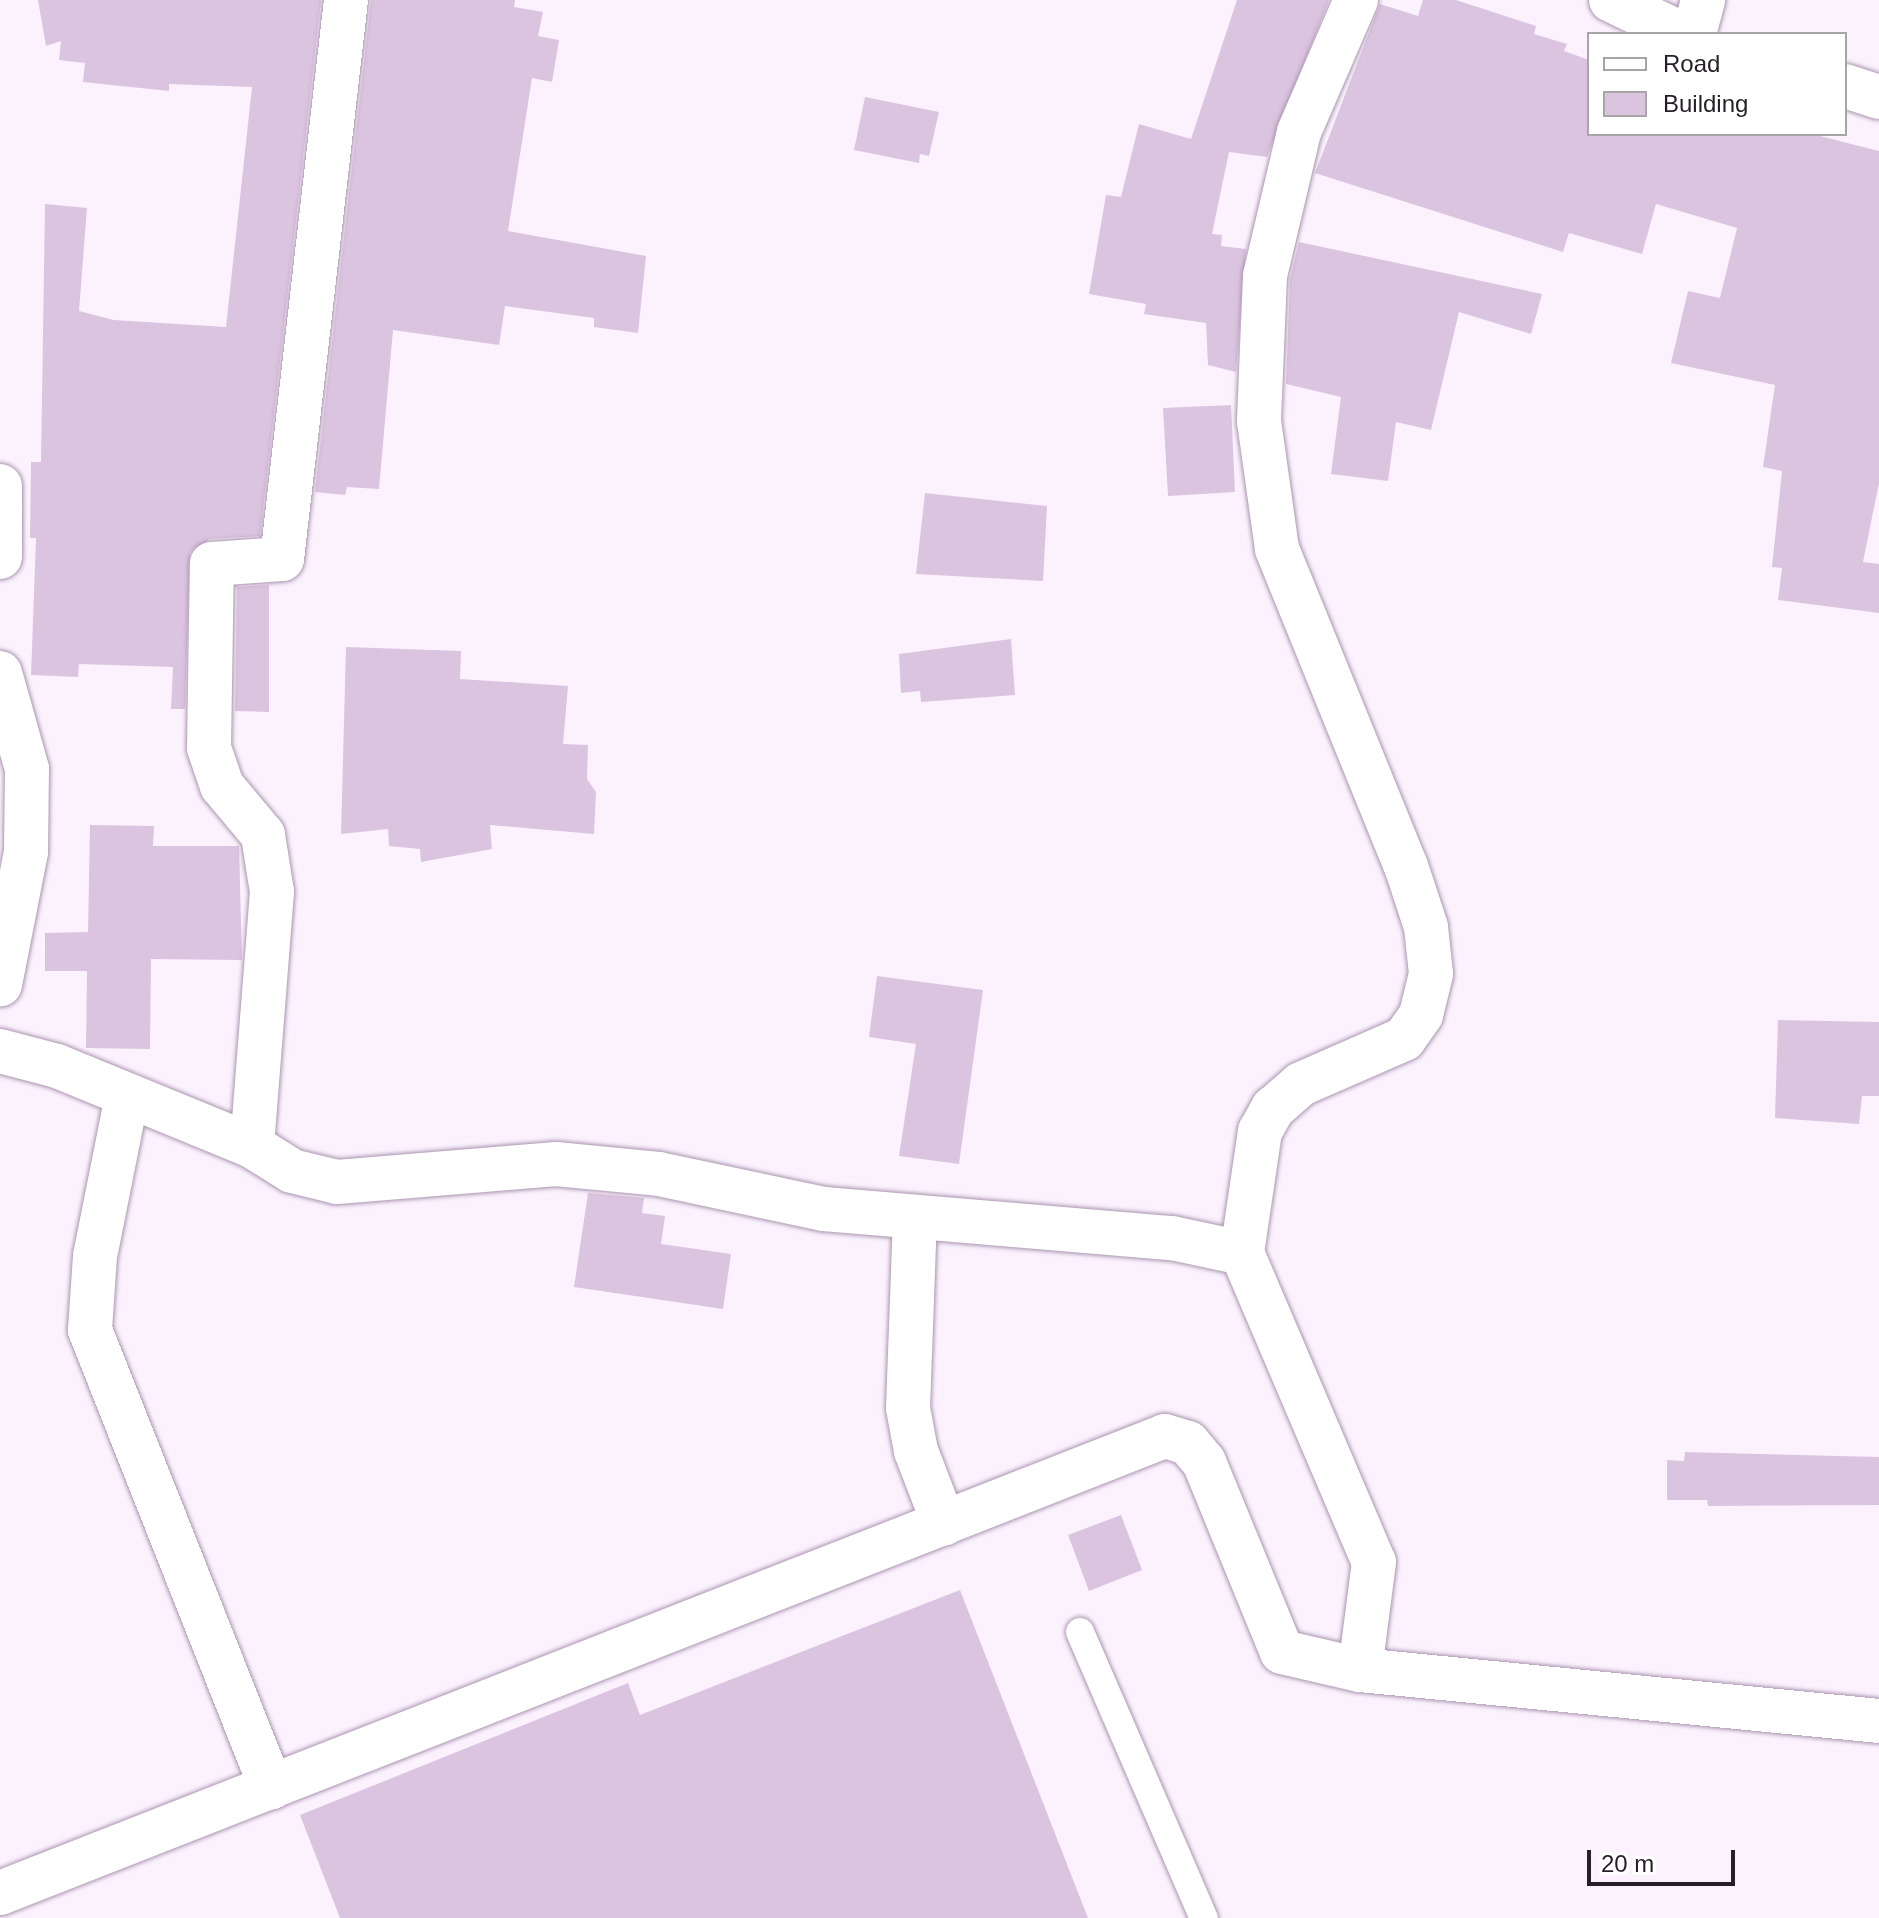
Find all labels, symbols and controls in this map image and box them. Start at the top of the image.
legend [1587,32,1847,136]
text: Road [1663,50,1720,77]
text: Building [1663,90,1748,117]
scale bar [1591,1834,1739,1884]
text: 20 m [1601,1850,1654,1877]

